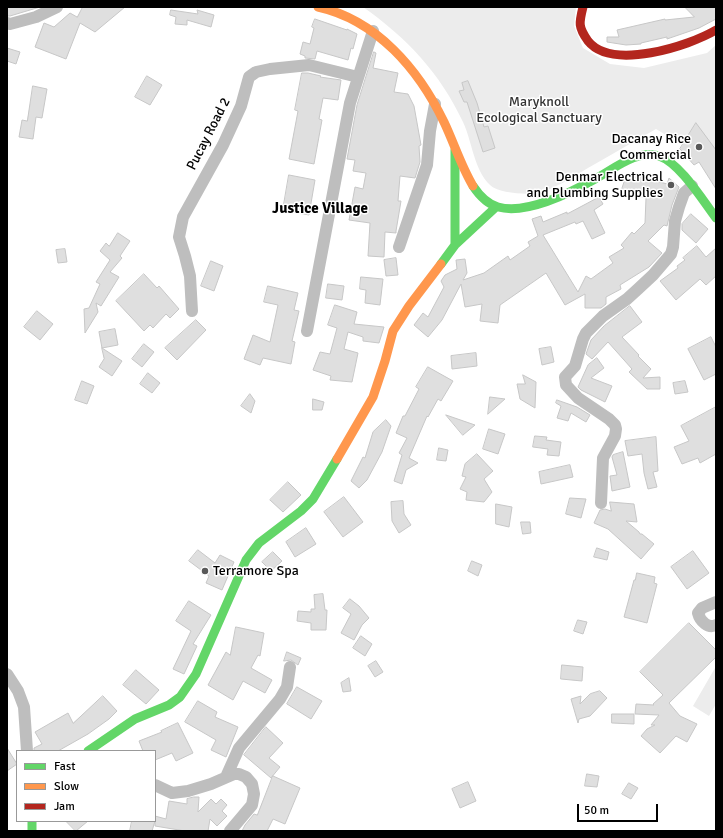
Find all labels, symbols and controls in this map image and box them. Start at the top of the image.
park label: Maryknoll Ecological Sanctuary [476,94,602,126]
street label: Pucay Road 2 [184,95,234,173]
place label: Dacanay Rice Commercial [611,131,691,164]
marker: Dacanay Rice Commercial [694,142,704,152]
place label: Denmar Electrical and Plumbing Supplies [527,169,663,202]
marker: Denmar Electrical and Plumbing Supplies [666,180,676,190]
district label: Justice Village [272,200,368,218]
place label: Terramore Spa [213,563,299,579]
marker: Terramore Spa [200,566,210,576]
legend [16,750,156,822]
text: Fast [54,759,75,774]
text: Slow [54,779,79,794]
scale bar [579,796,660,822]
text: Jam [54,799,75,814]
text: 50 m [584,803,609,818]

